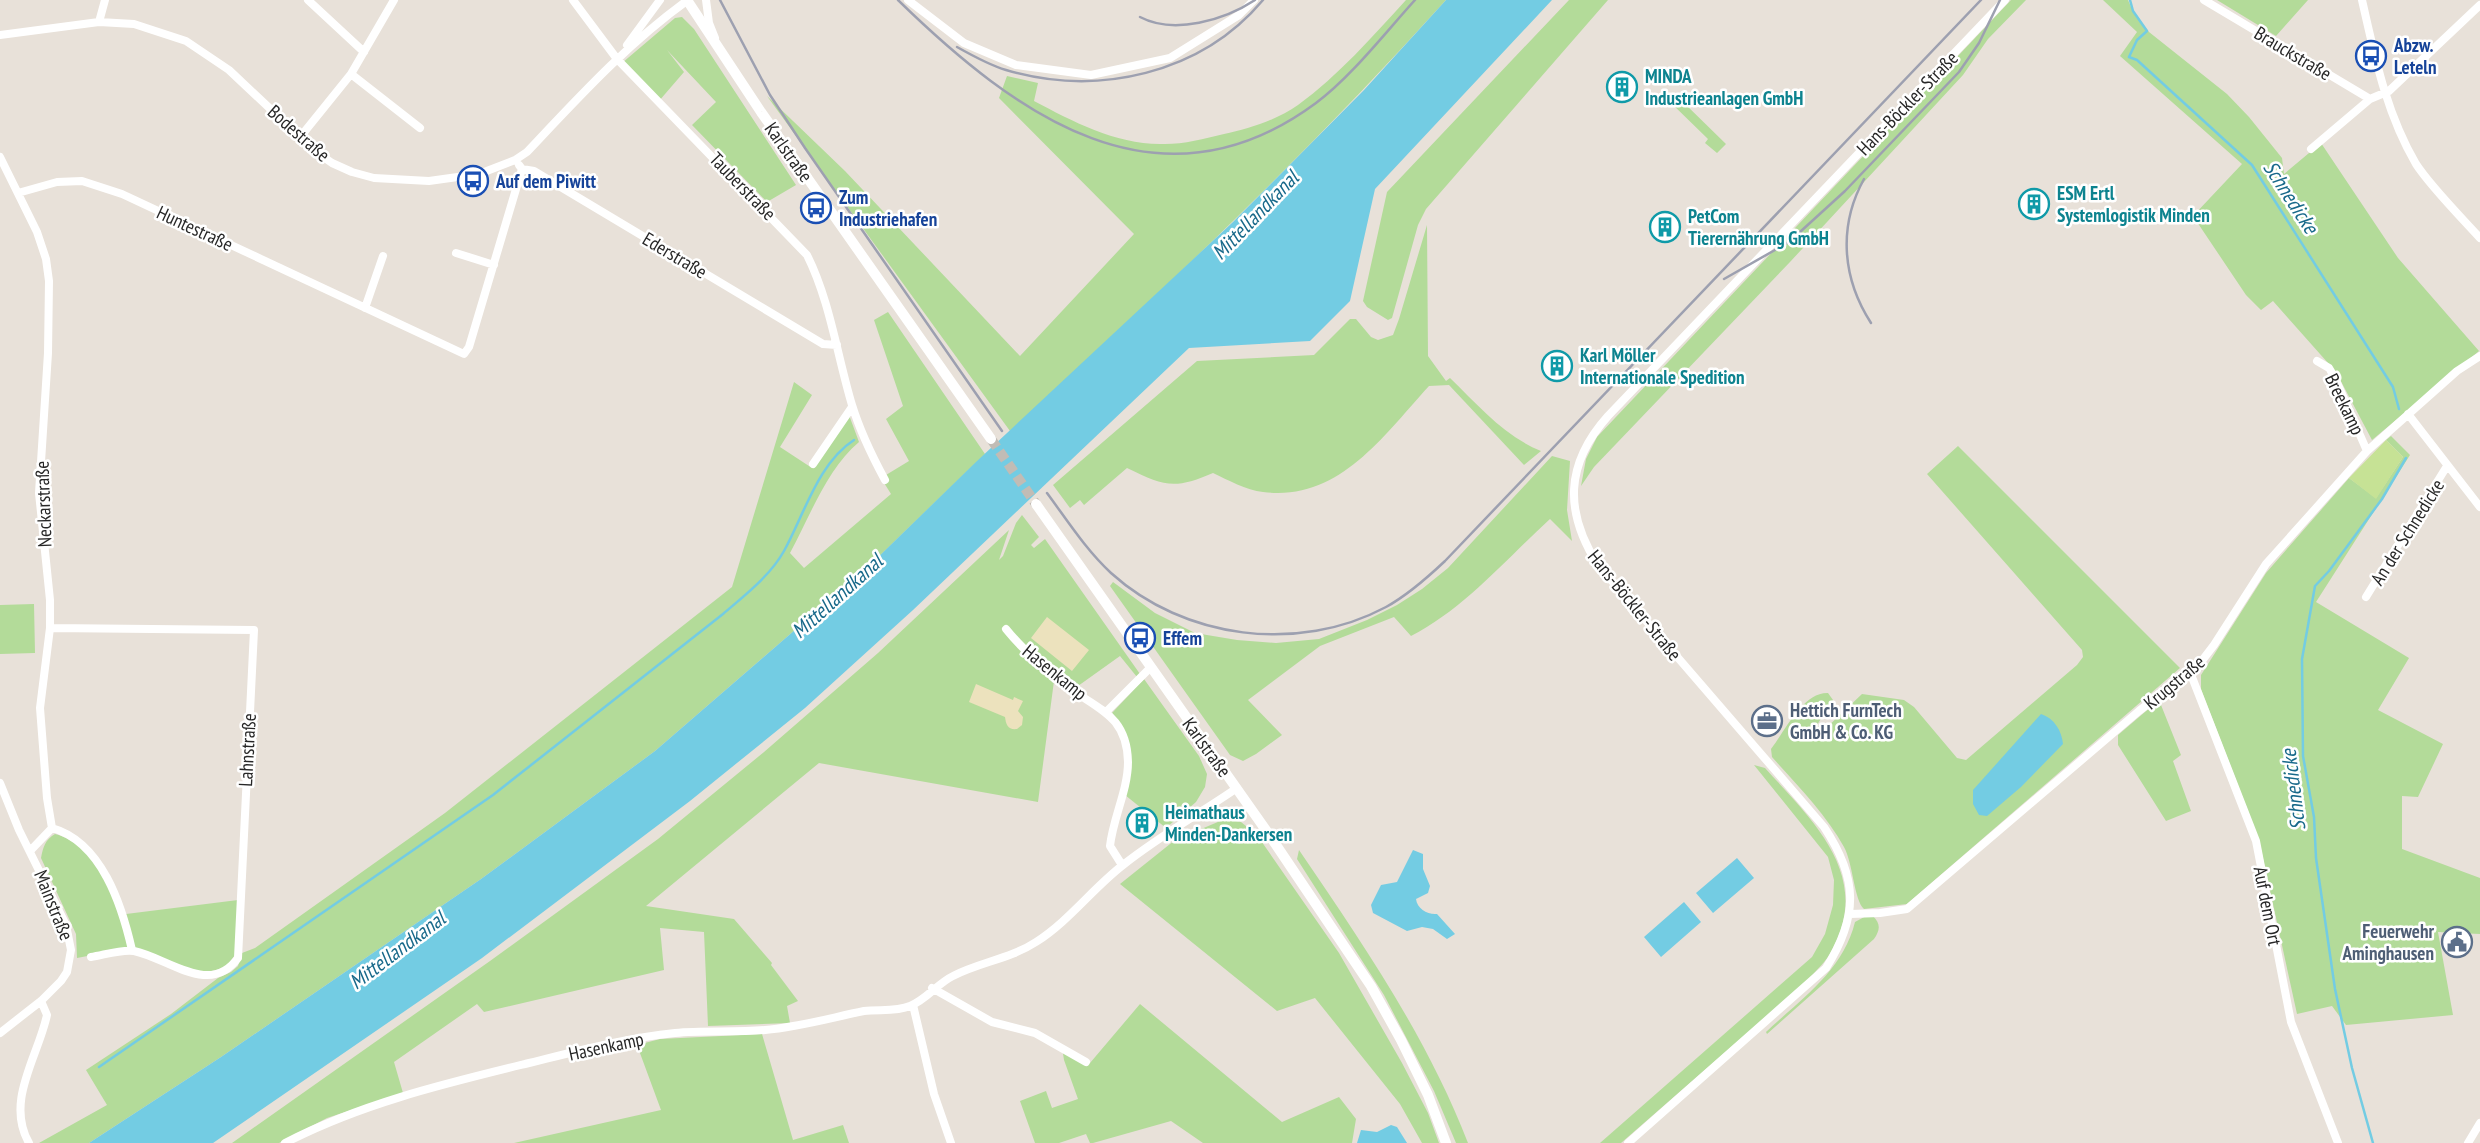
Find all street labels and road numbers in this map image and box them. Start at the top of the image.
street label: Brauckstraße [2250,21,2336,85]
street label: Hans-Böckler-Straße [1851,46,1963,160]
street label: Bodestraße [263,99,335,167]
street label: Karlstraße [760,117,818,187]
street label: Tauberstraße [705,147,781,225]
street label: Huntestraße [153,200,237,256]
street label: Ederstraße [638,226,712,284]
street label: Breekamp [2320,369,2370,439]
street label: Neckarstraße [29,460,57,548]
street label: An der Schnedicke [2365,475,2449,589]
street label: Hans-Böckler-Straße [1583,545,1687,665]
street label: Hasenkamp [1018,639,1092,705]
street label: Krugstraße [2139,650,2209,714]
street label: Lahnstraße [233,713,261,787]
street label: Karlstraße [1177,713,1237,782]
street label: Auf dem Ort [2249,864,2288,948]
street label: Mainstraße [29,866,79,944]
street label: Hasenkamp [566,1026,646,1066]

